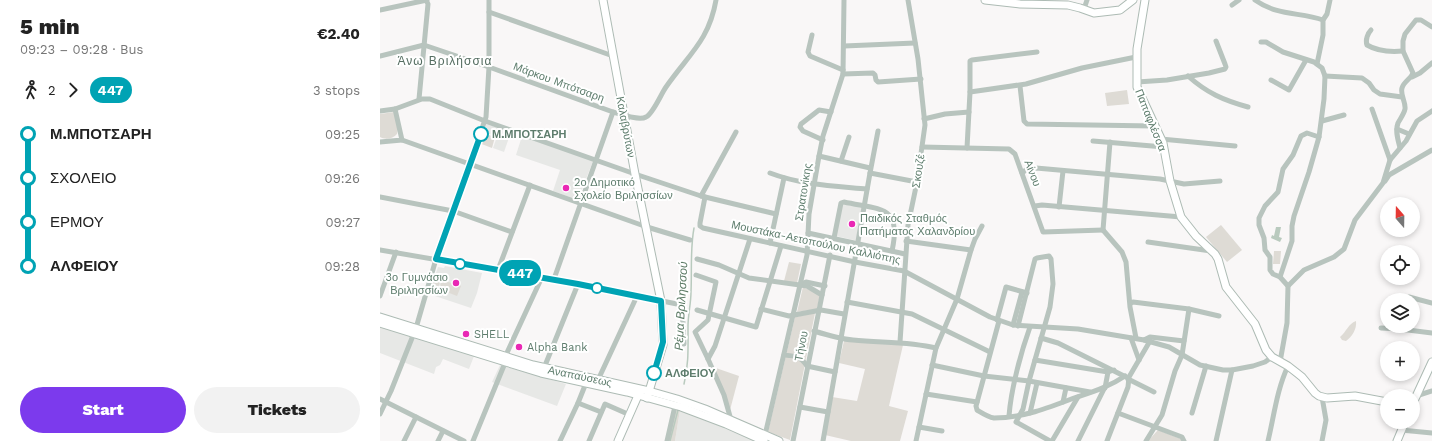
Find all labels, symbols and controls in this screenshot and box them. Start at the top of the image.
text: 5 min [20,14,80,39]
text: €2.40 [317,25,360,43]
text: 09:23 – 09:28 · Bus [20,42,143,57]
district label: Άνω Βριλήσσια [398,54,492,68]
street label: Μάρκου Μπότσαρη [512,60,606,105]
icon: walk [20,79,42,101]
icon: forward [62,79,84,101]
text: 447 [98,82,124,98]
text: 2 [48,83,56,98]
text: 3 stops [313,83,360,98]
street label: Παπαφλέσσα [1132,87,1169,154]
street label: Καλαβρύτων [613,95,638,159]
text: Μ.ΜΠΟΤΣΑΡΗ [50,125,152,143]
marker: Μ.ΜΠΟΤΣΑΡΗ [473,126,489,142]
text: 09:25 [325,127,360,142]
place label: Μ.ΜΠΟΤΣΑΡΗ [492,128,567,141]
street label: Σκουζέ [910,153,927,189]
street label: Αίνου [1022,158,1044,188]
street label: Στρατονίκης [793,162,814,222]
text: ΣΧΟΛΕΙΟ [50,169,117,187]
text: 09:26 [325,171,360,186]
place label: 2ο Δημοτικό Σχολείο Βριλησσίων [574,176,673,202]
marker: 2ο Δημοτικό Σχολείο Βριλησσίων [561,183,571,193]
north arrow [1380,197,1420,237]
map controls [1380,197,1420,429]
place label: Παιδικός Σταθμός Πατήματος Χαλανδρίου [860,212,975,238]
text: ΕΡΜΟΥ [50,213,104,231]
text: 09:27 [325,215,360,230]
street label: Μουστάκα-Αετοπούλου Καλλιόπης [730,218,902,267]
marker: Παιδικός Σταθμός Πατήματος Χαλανδρίου [847,219,857,229]
button: locate [1380,245,1420,285]
text: ΑΛΦΕΙΟΥ [50,257,119,275]
unlabelled marker [454,258,466,270]
text: 09:28 [324,259,360,274]
line badge: 447 [497,260,543,286]
water label: Ρέμα Βριλησσού [672,261,690,351]
text: 447 [507,265,533,281]
place label: 3ο Γυμνάσιο Βριλησσίων [386,271,448,297]
marker: 3ο Γυμνάσιο Βριλησσίων [451,278,461,288]
unlabelled marker [591,282,603,294]
button: layers [1380,293,1420,333]
place label: SHELL [474,328,510,341]
marker: SHELL [461,329,471,339]
street label: Τήνου [792,330,811,362]
place label: Alpha Bank [527,341,588,354]
button: + [1380,341,1420,381]
marker: Alpha Bank [514,342,524,352]
street label: Αναπαύσεως [547,363,613,390]
marker: ΑΛΦΕΙΟΥ [646,365,662,381]
place label: ΑΛΦΕΙΟΥ [665,367,716,380]
button: Start [20,387,186,433]
button: Tickets [194,387,360,433]
button: − [1380,389,1420,429]

